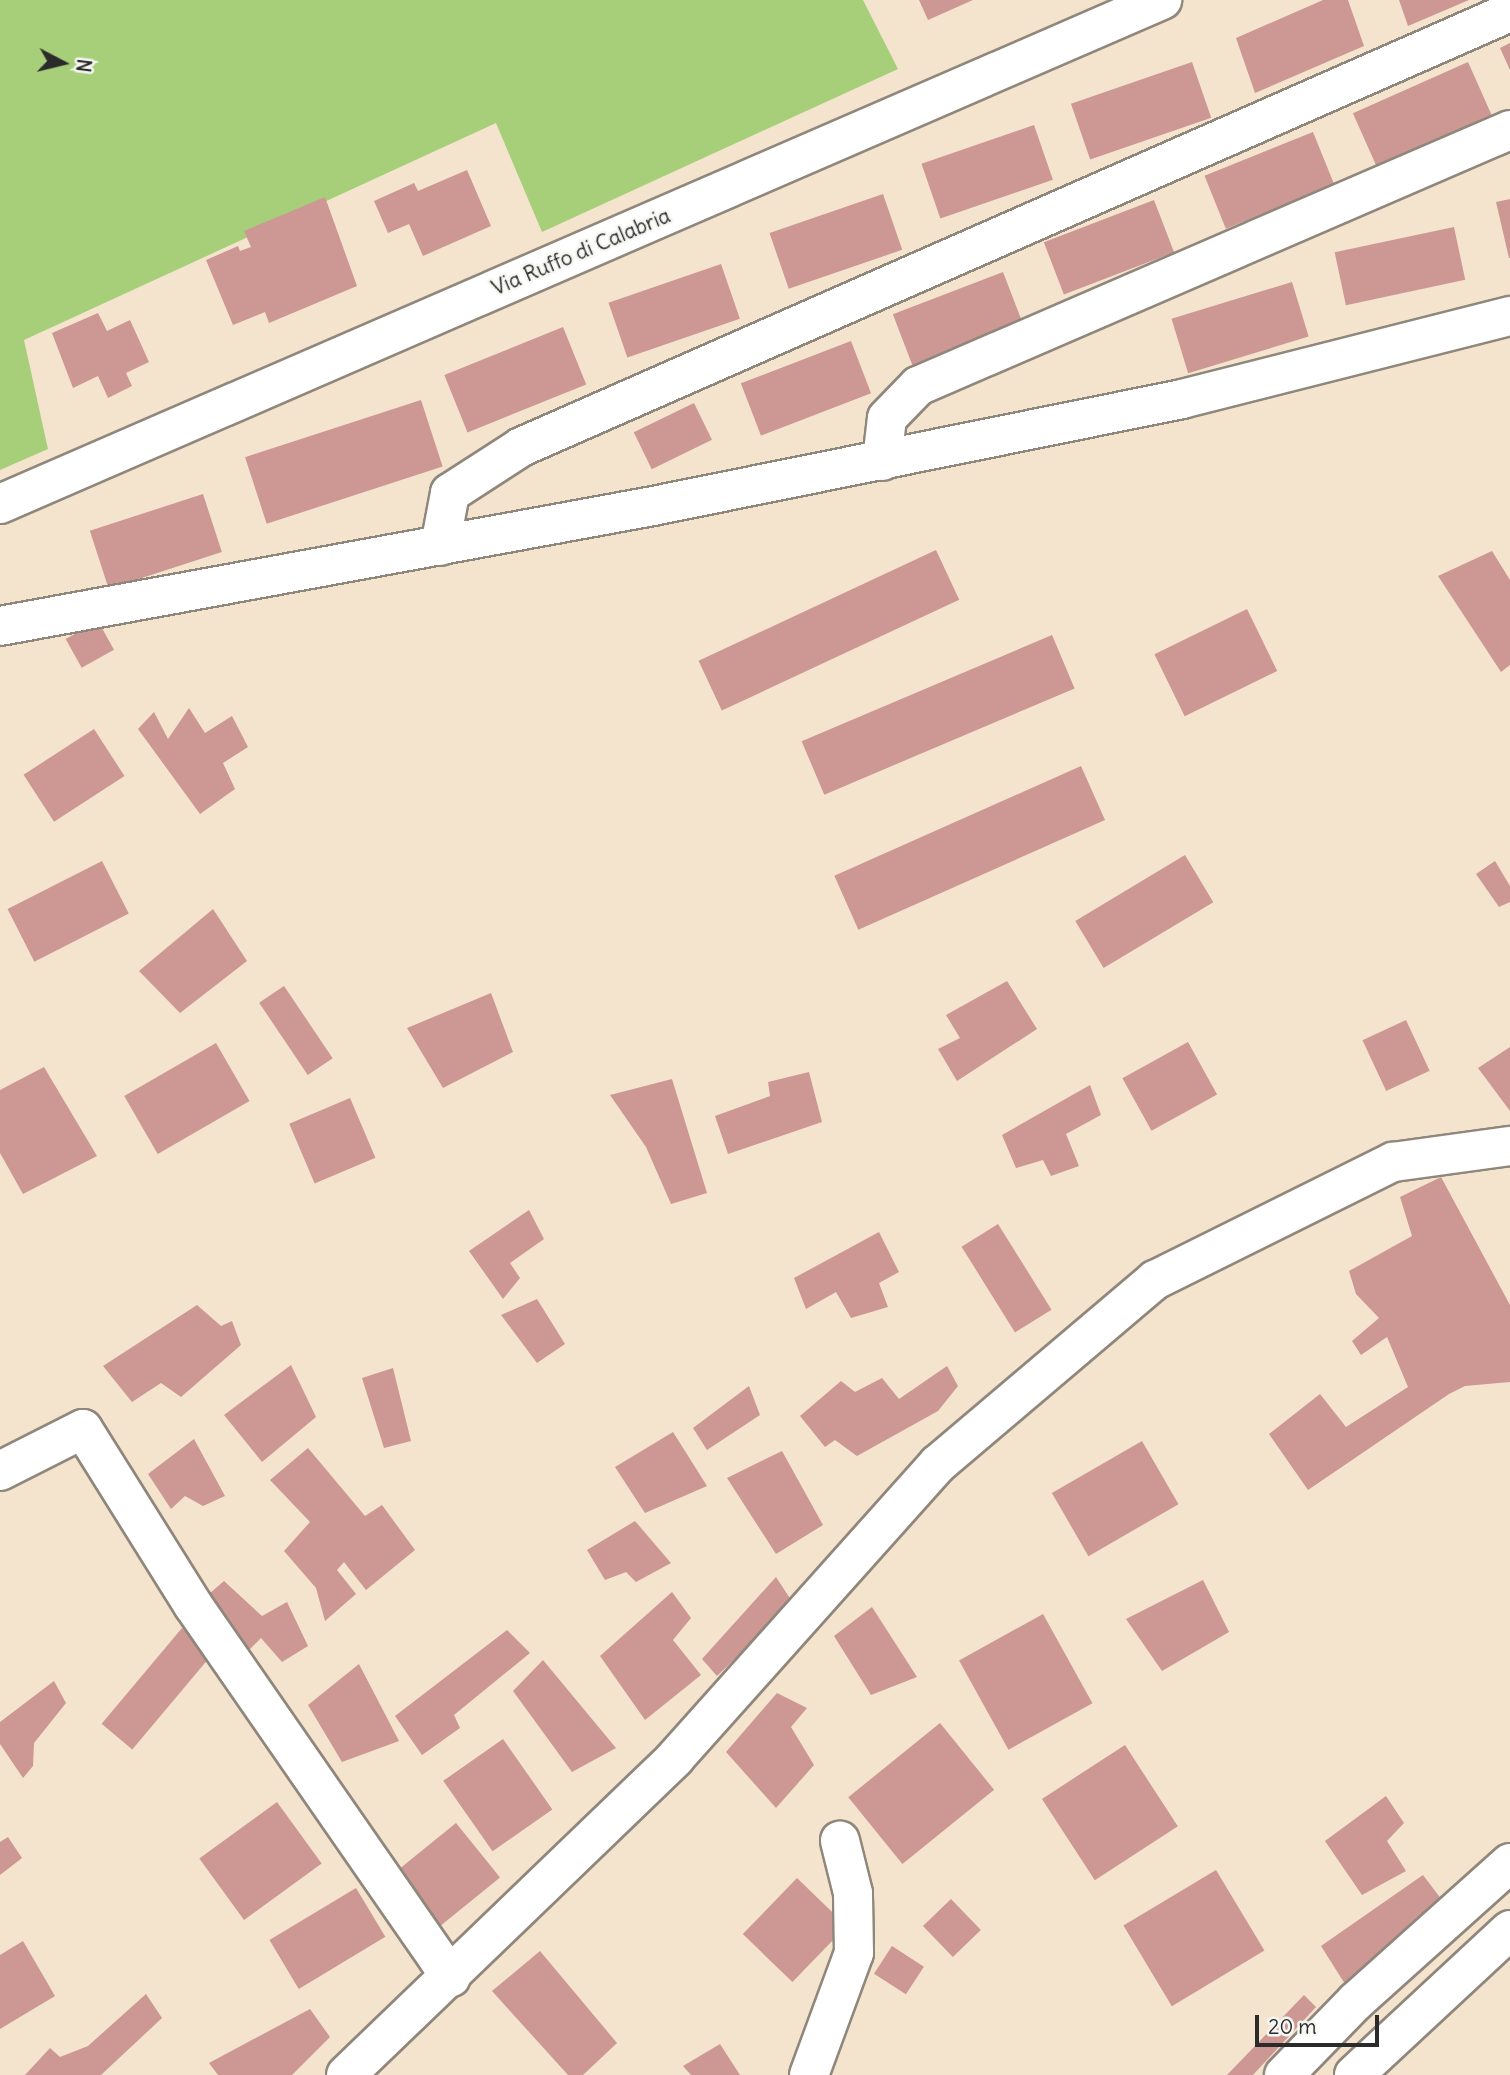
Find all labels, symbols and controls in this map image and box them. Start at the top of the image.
north arrow [28,28,98,98]
text: N [71,58,97,74]
street label: Via Ruffo di Calabria [488,203,674,301]
scale bar [1258,2002,1382,2046]
text: 20 m [1268,2013,1317,2040]

